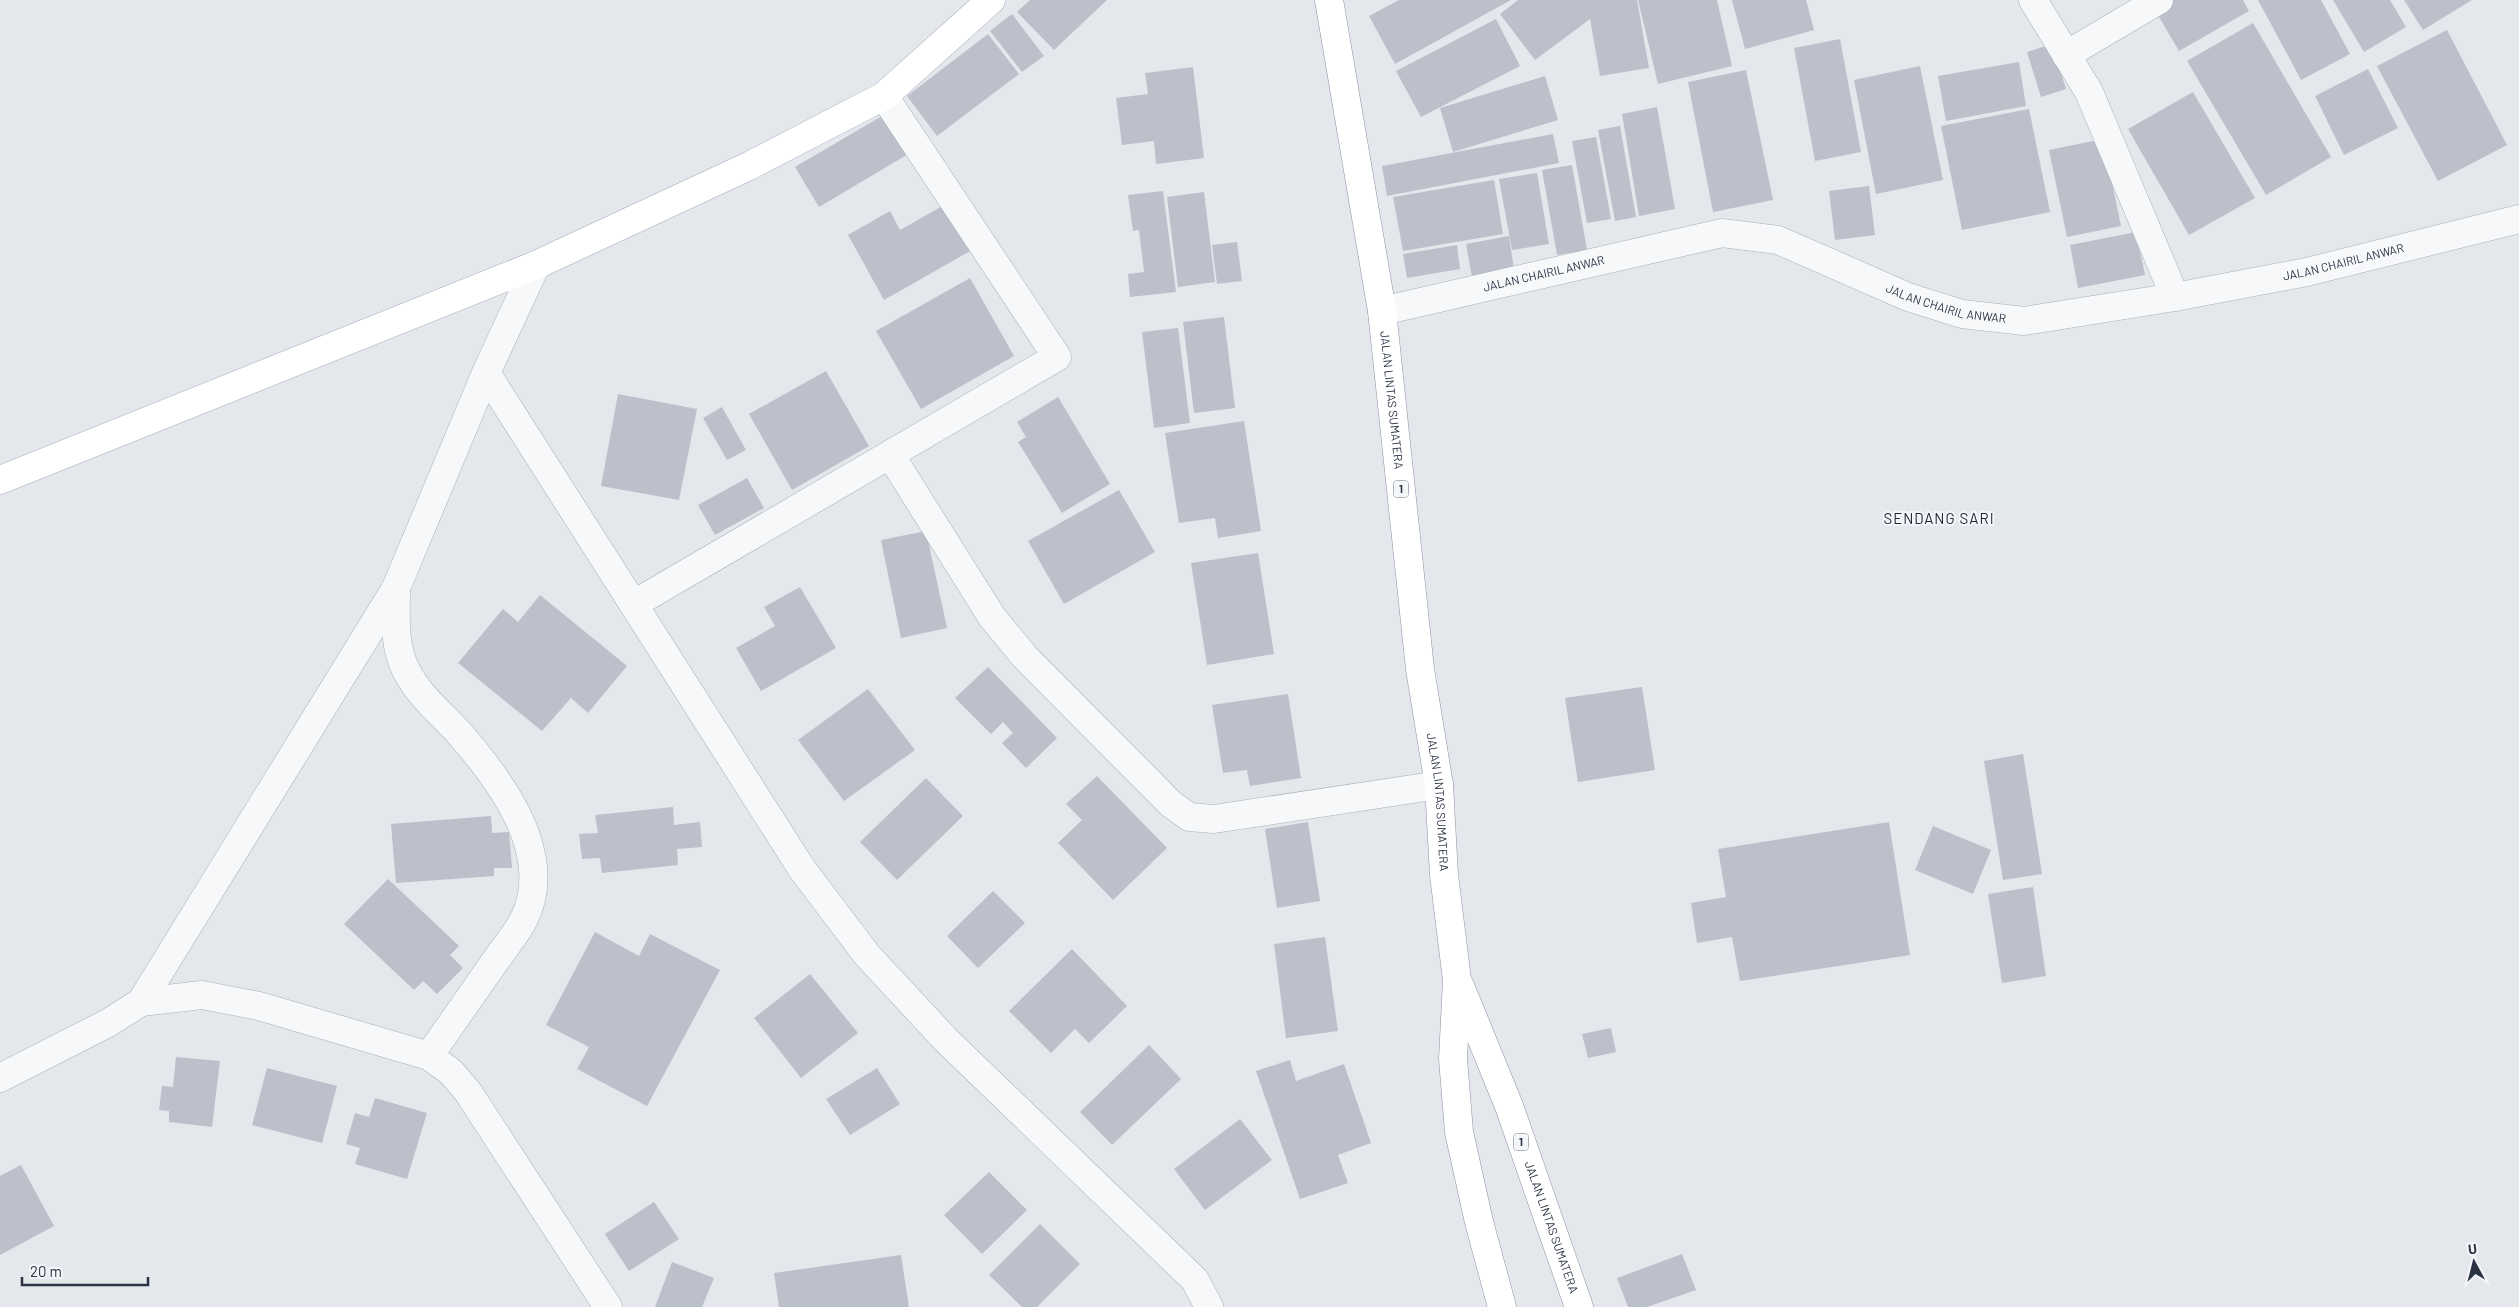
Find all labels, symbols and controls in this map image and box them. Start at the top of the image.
street label: JALAN CHAIRIL ANWAR [2281,240,2405,282]
street label: JALAN CHAIRIL ANWAR [1482,252,1606,294]
street label: JALAN CHAIRIL ANWAR [1884,280,2007,325]
street label: JALAN LINTAS SUMATERA [1378,330,1407,470]
road number: 1 [1394,480,1408,498]
district label: SENDANG SARI [1883,509,1995,527]
street label: JALAN LINTAS SUMATERA [1425,732,1452,872]
road number: 1 [1514,1134,1528,1150]
street label: JALAN LINTAS SUMATERA [1523,1159,1582,1295]
north arrow [2449,1237,2499,1287]
text: U [2467,1240,2478,1258]
scale bar [22,1254,149,1286]
text: 20 m [30,1262,62,1280]

